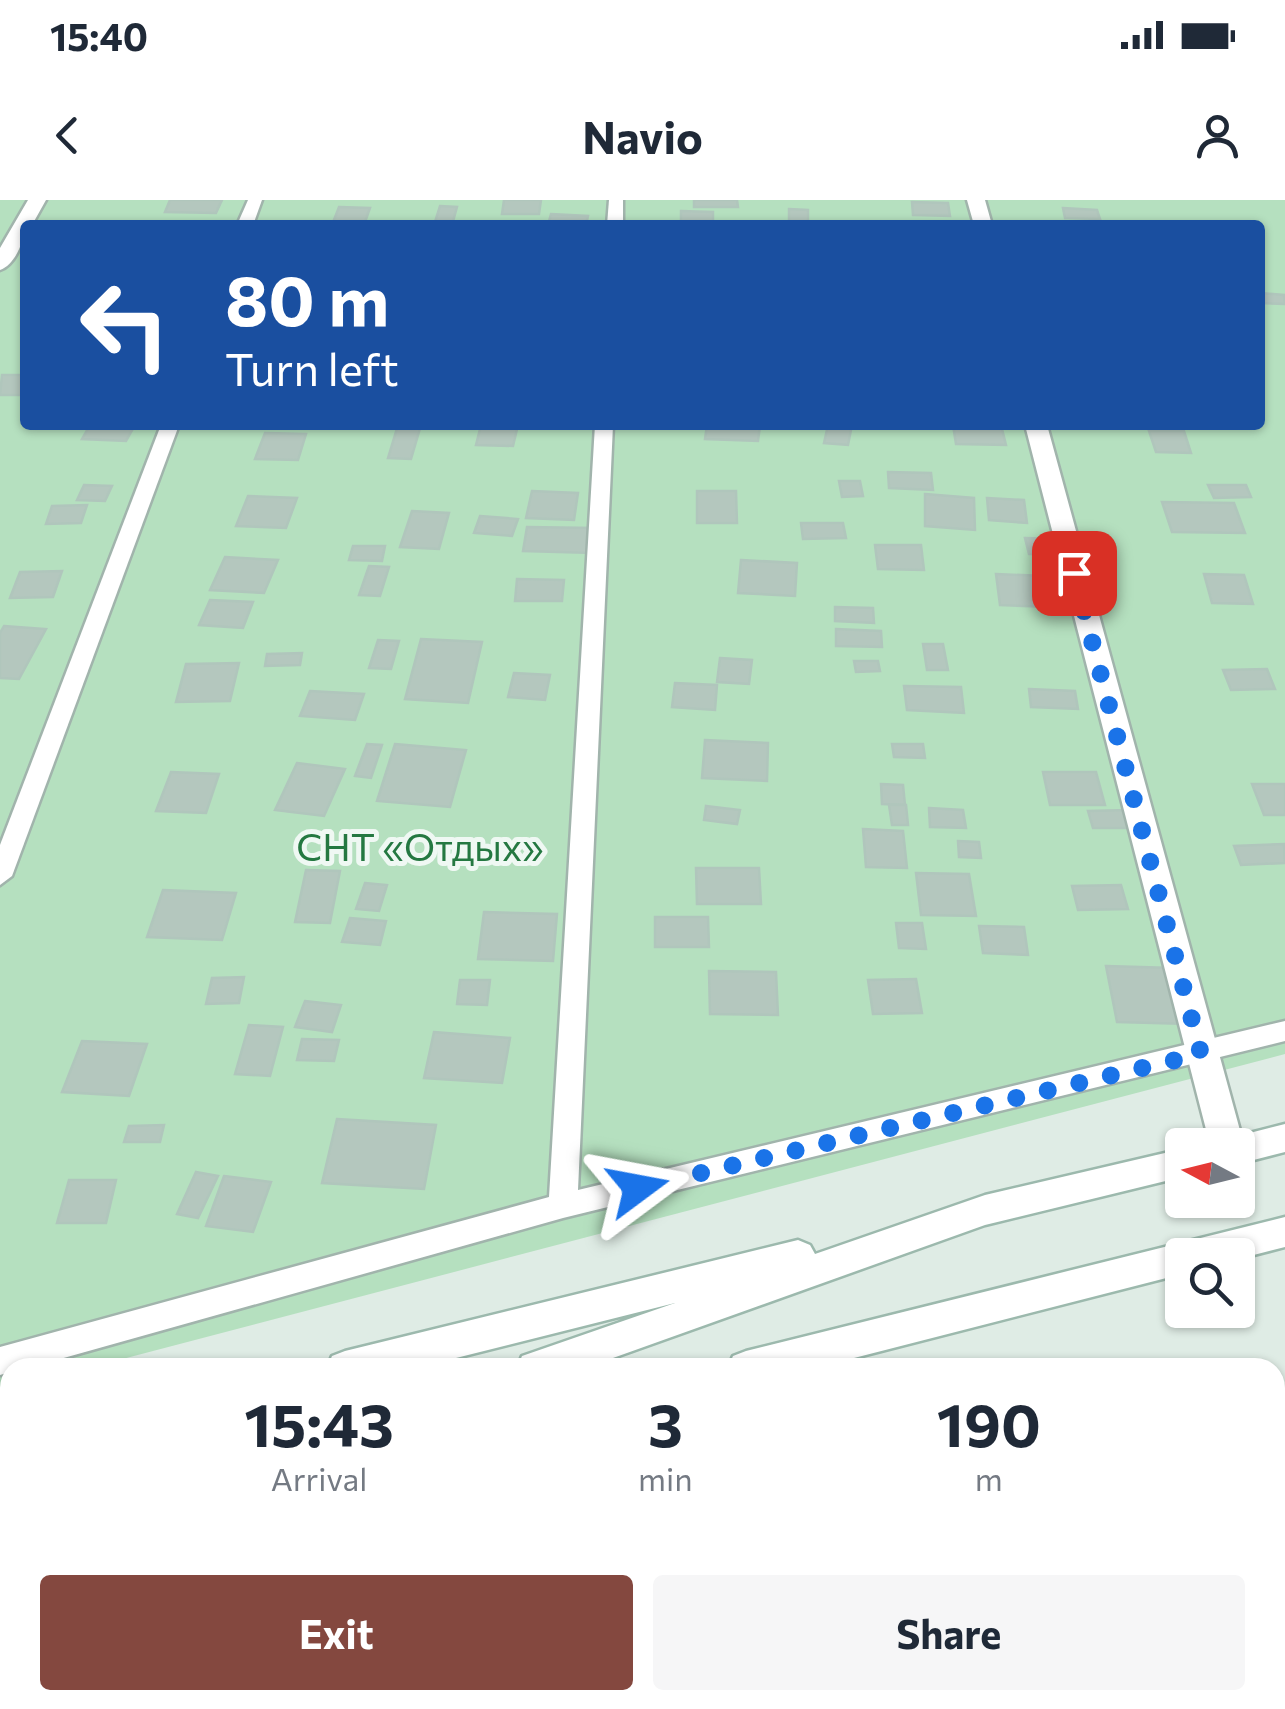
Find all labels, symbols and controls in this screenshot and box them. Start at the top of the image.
text: 15:40 [50,12,148,59]
icon: back [40,108,95,163]
text: Navio [582,108,703,163]
icon: person [1190,108,1245,163]
text: 80 m [225,255,389,340]
icon: left [60,260,190,390]
text: Turn left [225,340,399,395]
pin [1032,531,1117,616]
icon: arrive [1047,546,1102,601]
park label: СНТ «Отдых» [296,822,544,869]
north arrow [1165,1128,1255,1218]
map controls [1165,1128,1255,1328]
position arrow [586,1136,690,1240]
button: search [1165,1238,1255,1328]
text: 15:43 [244,1386,394,1459]
text: 3 [648,1386,683,1459]
text: 190 [937,1386,1041,1459]
text: Arrival [271,1458,367,1498]
text: min [638,1458,693,1498]
text: m [975,1458,1003,1498]
button: Exit [40,1575,633,1690]
button: Share [653,1575,1245,1690]

